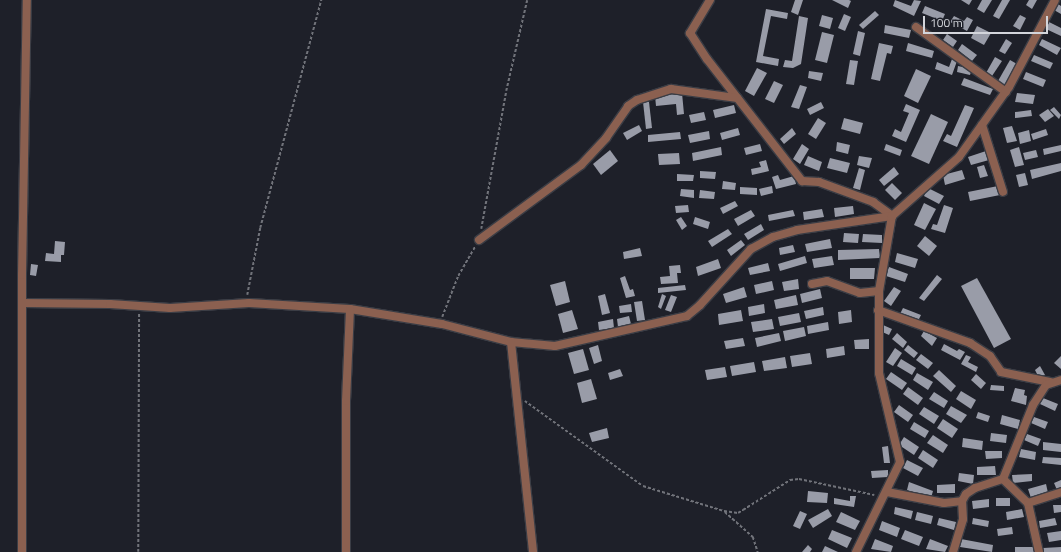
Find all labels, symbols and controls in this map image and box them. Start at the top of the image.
scale bar [925,8,1050,34]
text: 100 m [930,13,963,32]

